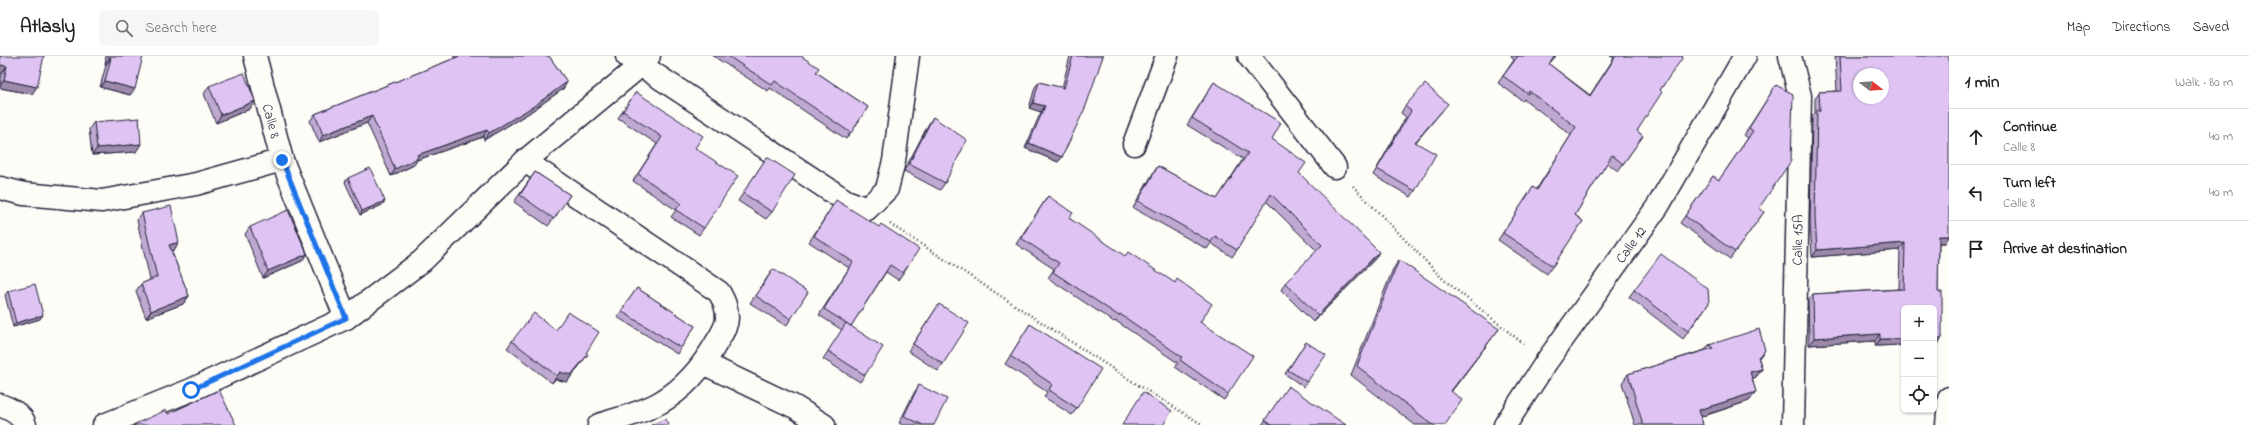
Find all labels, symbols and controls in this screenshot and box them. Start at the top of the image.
search box [99,10,379,46]
text: Atlasly [20,14,75,41]
icon: search [113,17,135,39]
text: Search here [145,17,217,39]
text: Map [2067,17,2090,38]
text: Directions [2112,17,2170,38]
text: Saved [2192,17,2229,38]
north arrow [1853,68,1889,104]
text: 1 min [1965,70,1999,95]
text: Walk · 80 m [2175,73,2233,92]
street label: Calle 8 [256,102,285,141]
text: Continue [2003,116,2057,138]
icon: ahead [1965,126,1987,148]
text: 40 m [2209,127,2233,146]
text: Calle 8 [2003,138,2035,157]
route end [273,151,291,169]
text: Turn left [2003,172,2056,194]
icon: left [1965,182,1987,204]
text: 40 m [2209,183,2233,202]
text: Calle 8 [2003,194,2035,213]
street label: Calle 15A [1788,214,1809,266]
street label: Calle 12 [1611,222,1652,268]
icon: arrive [1965,238,1987,260]
text: Arrive at destination [2003,238,2127,260]
map controls [1901,305,1937,413]
button: + [1901,305,1937,341]
button: − [1901,341,1937,377]
button: locate [1901,377,1937,413]
route start [182,381,200,399]

